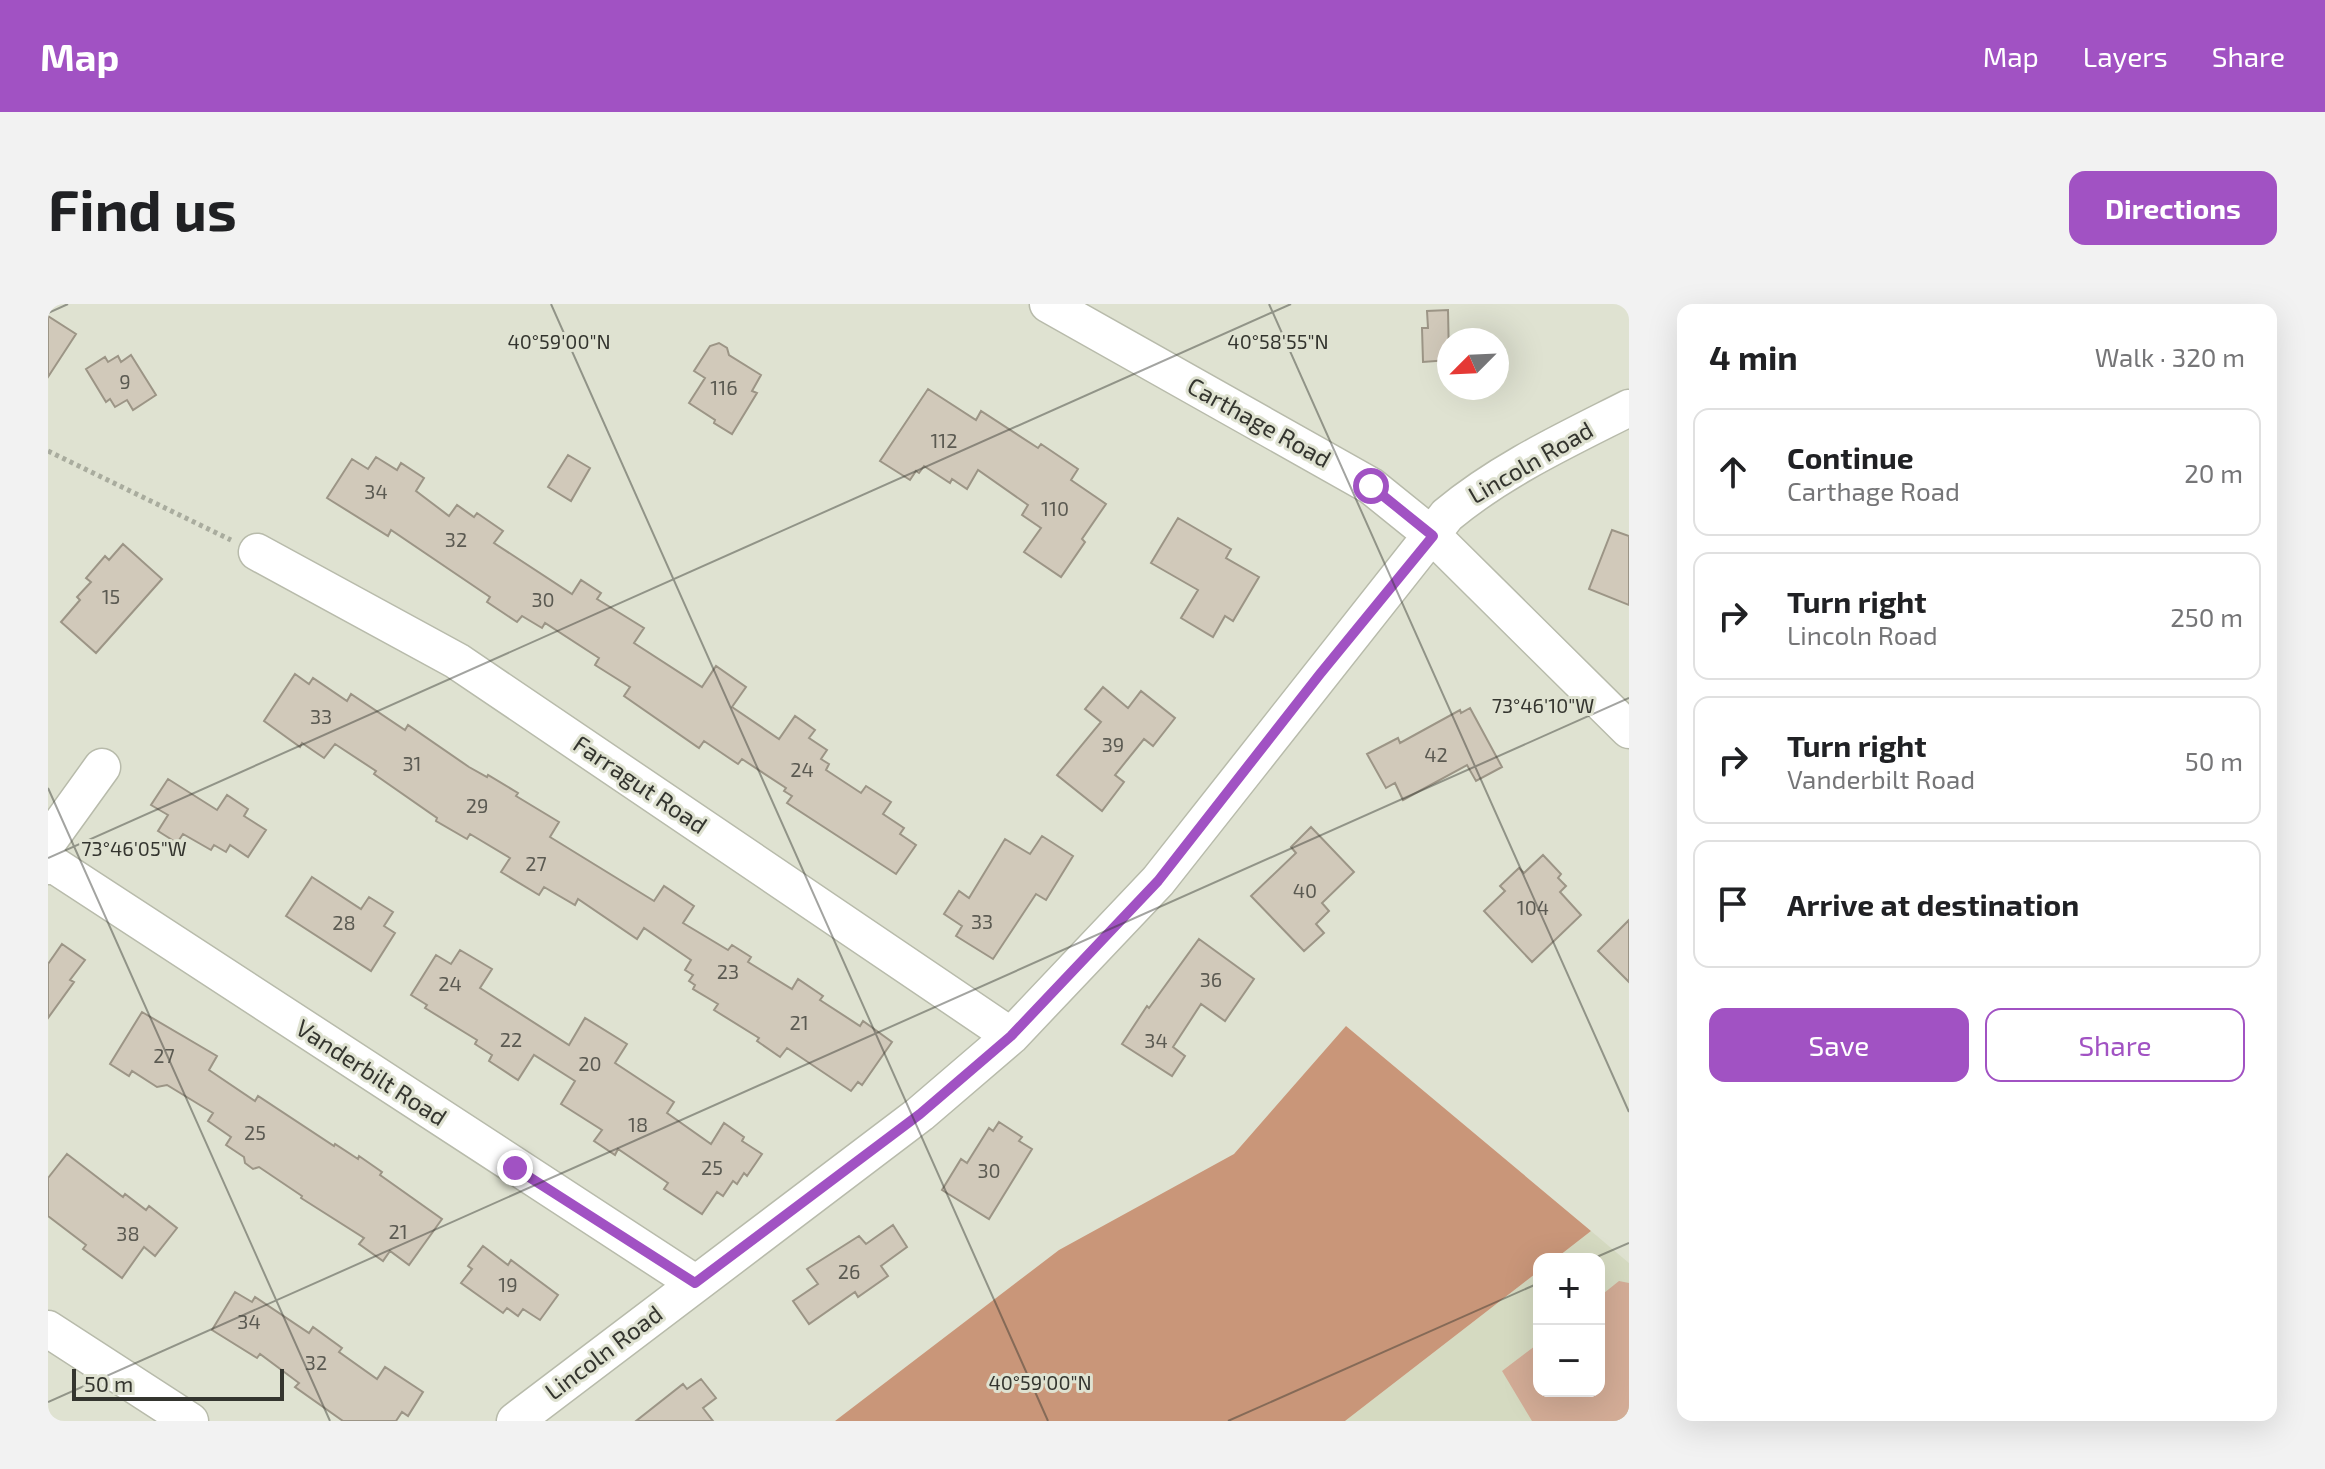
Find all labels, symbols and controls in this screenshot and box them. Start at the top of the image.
text: Map [40,33,119,79]
text: Map [1983,39,2039,73]
text: Layers [2083,39,2168,73]
text: Share [2212,39,2285,73]
button: Directions [2069,171,2277,245]
text: Find us [48,175,237,242]
north arrow [1437,328,1509,400]
text: 40°59'00"N [507,329,611,353]
text: 40°58'55"N [1227,329,1329,353]
text: 4 min [1709,336,1798,377]
text: Walk · 320 m [2095,341,2245,372]
house number: 9 [119,369,131,393]
street label: Carthage Road [1183,370,1337,473]
house number: 116 [710,375,738,399]
street label: Lincoln Road [1463,414,1598,509]
house number: 112 [930,428,958,452]
text: Continue [1787,439,1914,475]
icon: ahead [1711,450,1755,494]
text: 20 m [2184,457,2243,488]
route start [1353,468,1389,504]
text: Carthage Road [1787,475,1960,506]
house number: 34 [364,479,388,503]
house number: 110 [1041,496,1069,520]
house number: 32 [445,527,467,551]
text: Turn right [1787,583,1927,619]
house number: 15 [102,584,120,608]
house number: 30 [531,587,555,611]
icon: right [1711,594,1755,638]
text: 250 m [2170,601,2243,632]
text: Lincoln Road [1787,619,1938,650]
text: 73°46'10"W [1492,693,1594,717]
house number: 33 [310,704,332,728]
text: Turn right [1787,727,1927,763]
street label: Farragut Road [569,728,713,839]
house number: 39 [1102,732,1124,756]
icon: right [1711,738,1755,782]
house number: 42 [1424,742,1448,766]
text: 50 m [2185,745,2243,776]
house number: 31 [402,751,422,775]
house number: 24 [790,757,814,781]
text: Vanderbilt Road [1787,763,1975,794]
house number: 29 [466,793,488,817]
text: 73°46'05"W [81,836,187,860]
house number: 27 [525,851,547,875]
house number: 40 [1293,878,1317,902]
icon: arrive [1711,882,1755,926]
text: Arrive at destination [1787,886,2079,922]
house number: 104 [1517,895,1549,919]
house number: 33 [971,909,993,933]
house number: 28 [332,910,356,934]
house number: 23 [717,959,739,983]
house number: 36 [1200,967,1222,991]
house number: 24 [438,971,462,995]
button: Save [1709,1008,1969,1082]
button: Share [1985,1008,2245,1082]
house number: 21 [789,1010,809,1034]
street label: Vanderbilt Road [291,1012,453,1131]
house number: 22 [500,1027,522,1051]
house number: 34 [1144,1028,1168,1052]
house number: 27 [153,1043,175,1067]
house number: 20 [578,1051,602,1075]
house number: 18 [628,1112,648,1136]
house number: 25 [244,1120,266,1144]
route end [497,1150,533,1186]
house number: 25 [701,1155,723,1179]
house number: 30 [977,1158,1001,1182]
house number: 21 [388,1219,408,1243]
house number: 38 [116,1221,140,1245]
map controls [1533,1253,1605,1397]
button: + [1533,1253,1605,1325]
house number: 26 [838,1259,860,1283]
house number: 19 [498,1272,518,1296]
street label: Lincoln Road [539,1298,667,1405]
house number: 34 [237,1309,261,1333]
button: − [1533,1325,1605,1397]
house number: 32 [305,1350,327,1374]
scale bar [72,1365,284,1401]
text: 50 m [84,1370,133,1396]
text: 40°59'00"N [988,1370,1092,1394]

